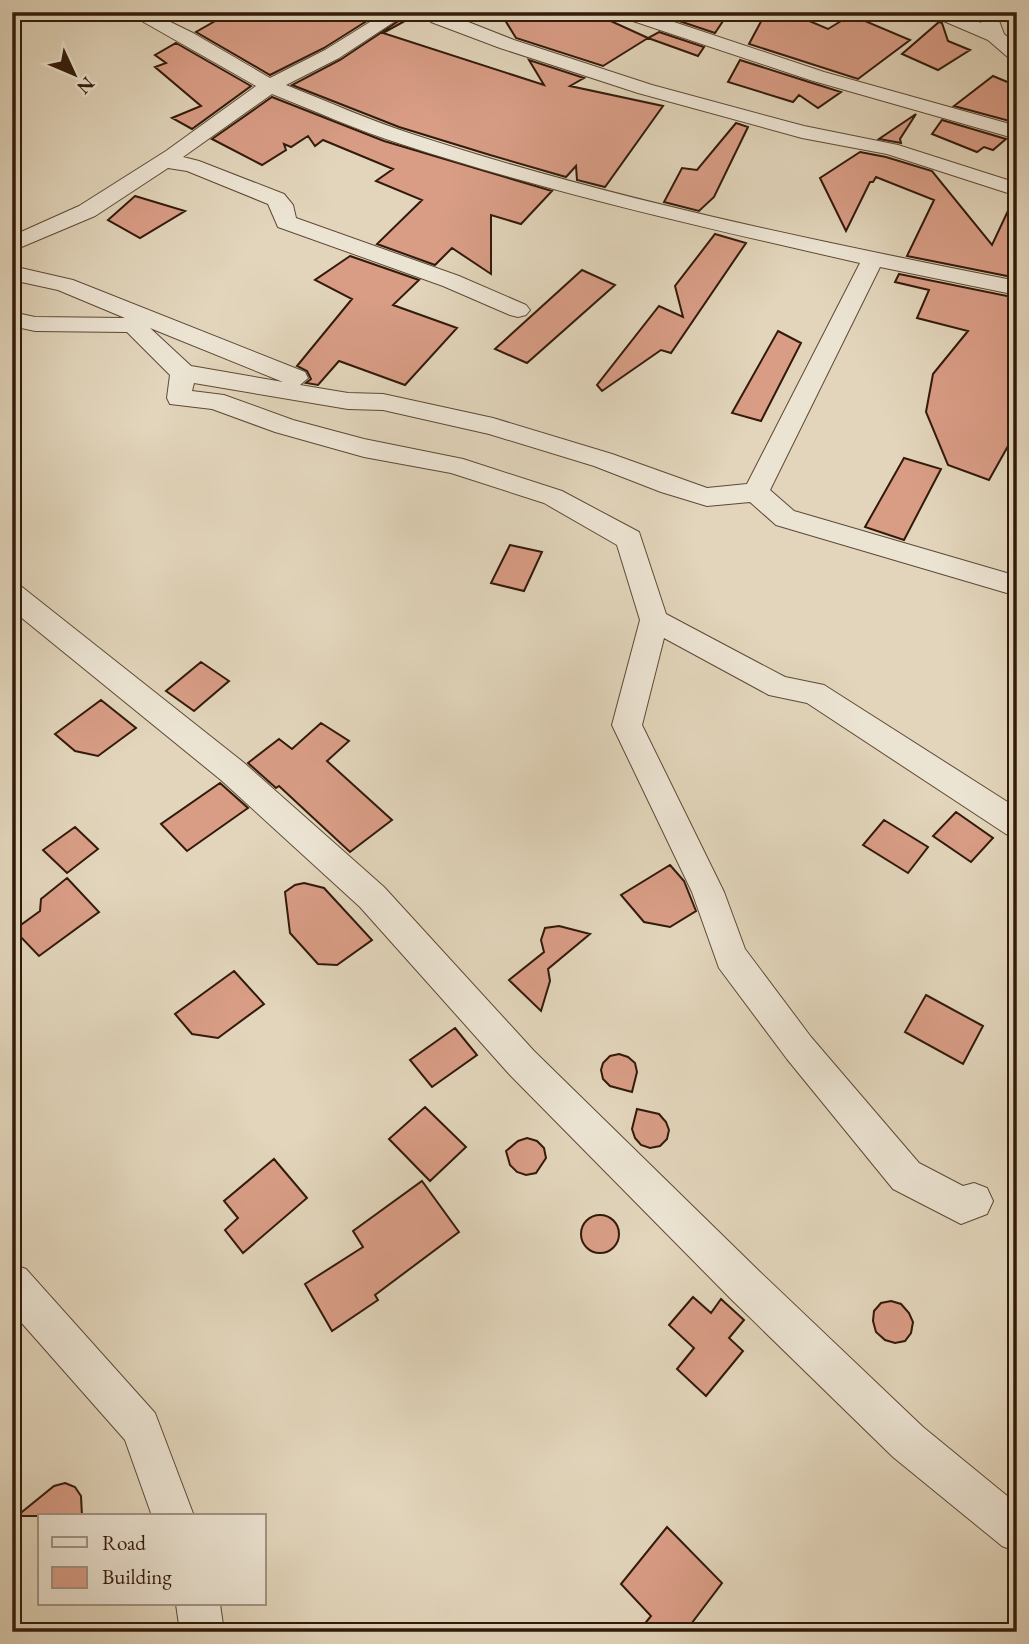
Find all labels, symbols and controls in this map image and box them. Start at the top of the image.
north arrow [38,38,108,108]
text: N [71,71,100,100]
legend [38,1514,266,1606]
text: Road [102,1529,146,1556]
text: Building [102,1563,172,1590]

